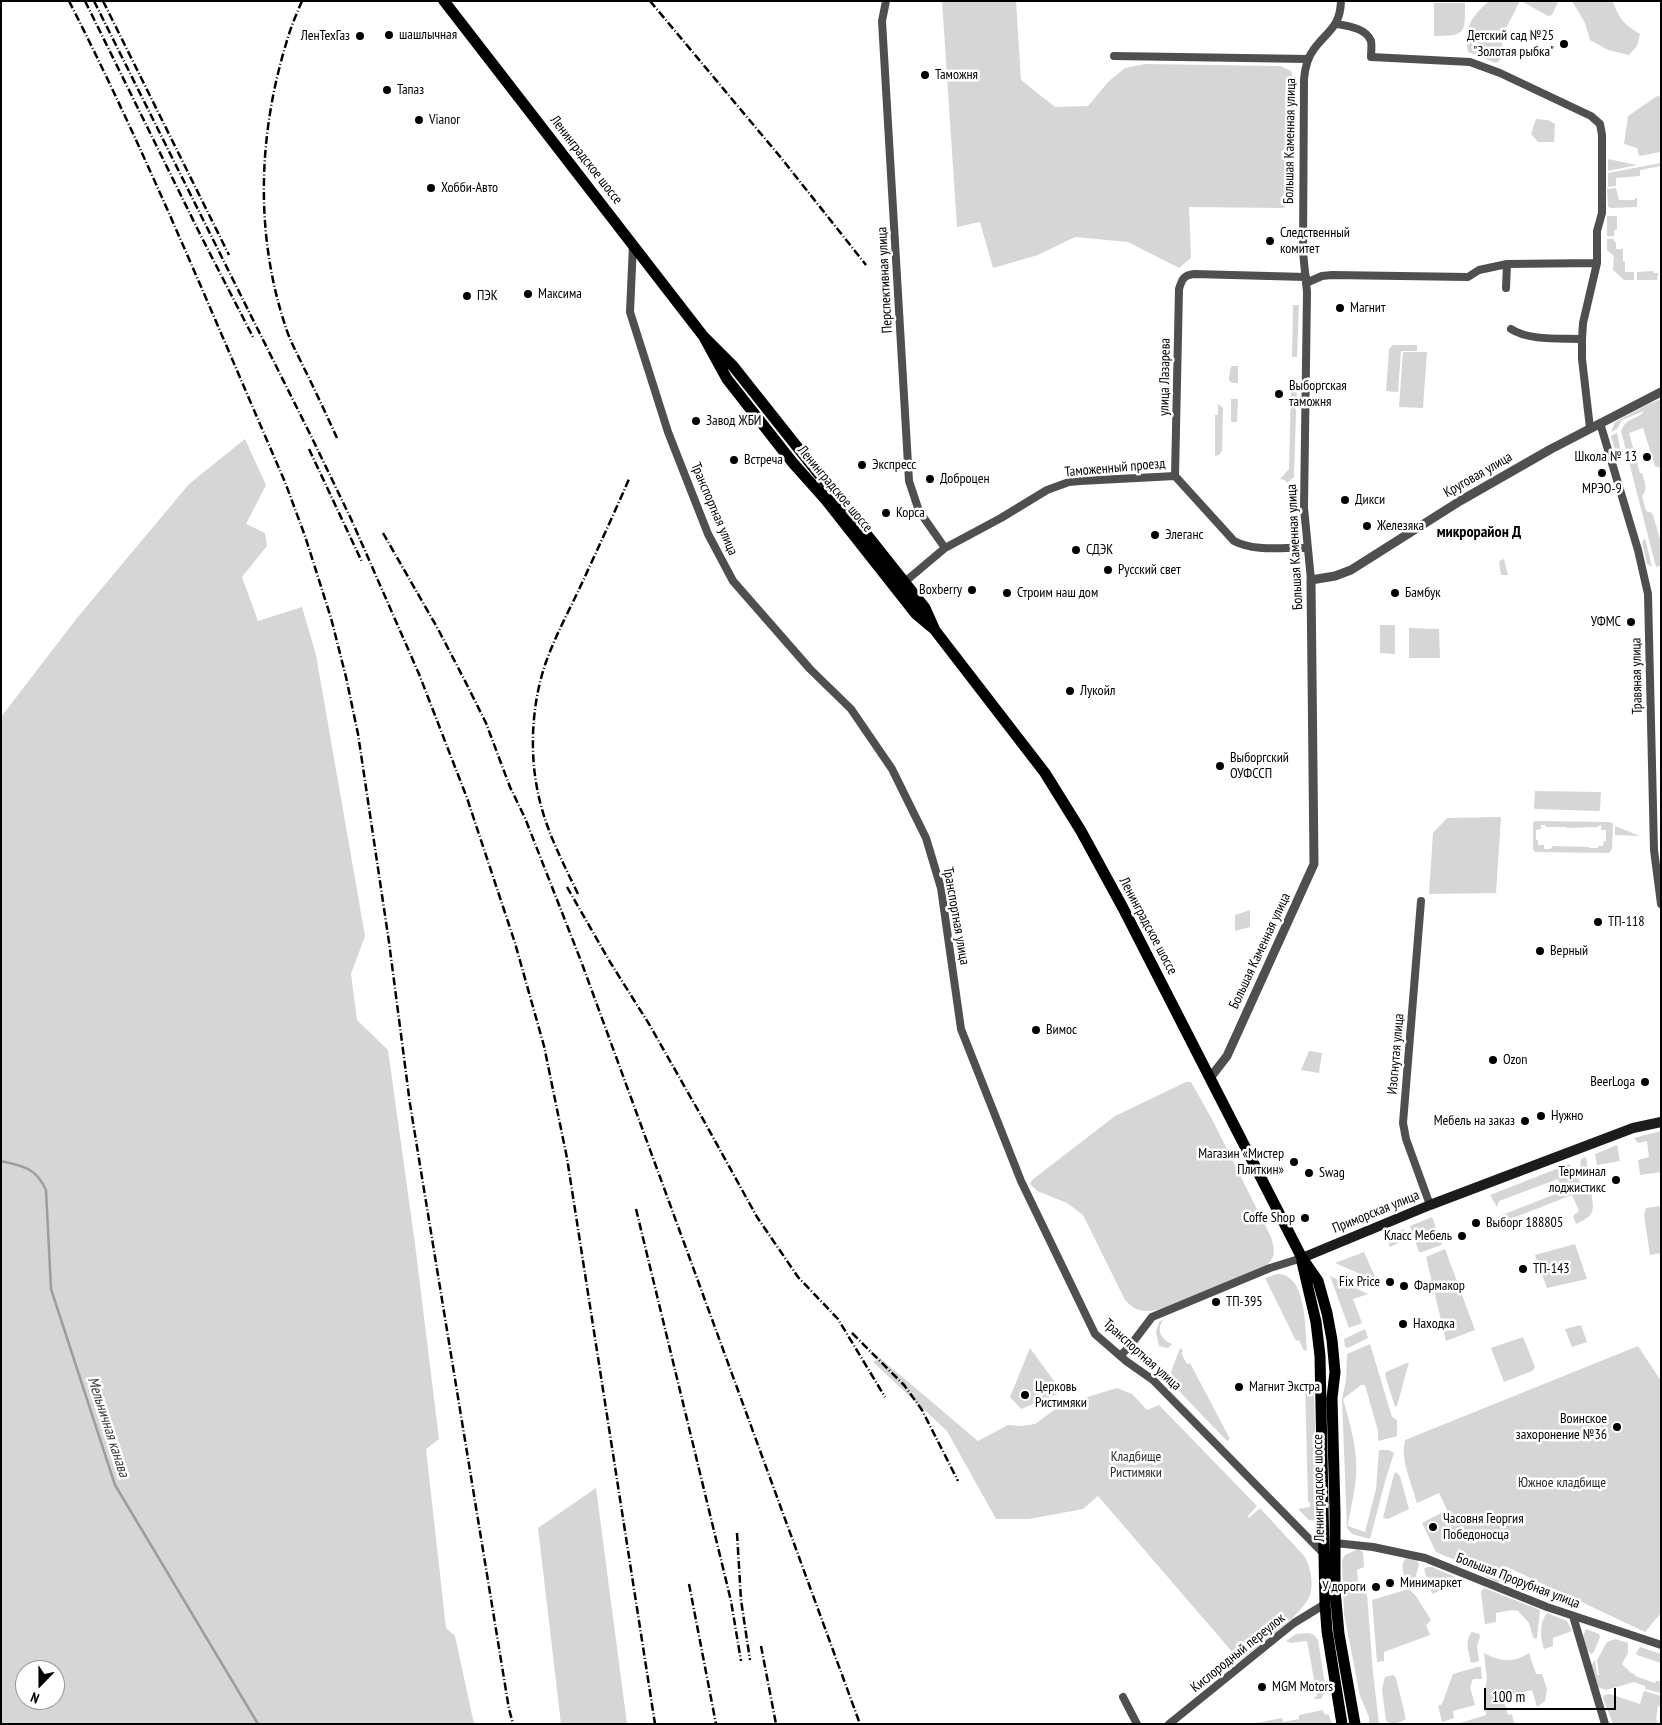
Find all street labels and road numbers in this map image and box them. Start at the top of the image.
street label: Большая Каменная улица [1281,78,1299,204]
street label: Ленинградское шоссе [546,112,626,208]
street label: Перспективная улица [874,226,896,334]
street label: улица Лазарева [1156,338,1174,416]
street label: Ленинградское шоссе [794,442,876,536]
street label: Круговая улица [1441,449,1515,501]
street label: Таможенный проезд [1064,455,1166,481]
street label: Транспортная улица [687,460,741,558]
street label: Большая Каменная улица [1283,484,1307,610]
street label: Травяная улица [1628,638,1646,714]
street label: Транспортная улица [939,866,973,966]
street label: Ленинградское шоссе [1115,874,1181,978]
street label: Большая Каменная улица [1226,890,1294,1012]
street label: Изогнутая улица [1384,1013,1408,1095]
street label: Приморская улица [1330,1187,1422,1237]
street label: Транспортная улица [1100,1316,1184,1394]
street label: Ленинградское шоссе [1310,1434,1328,1542]
street label: Большая Прорубная улица [1454,1550,1582,1612]
street label: Кислородный переулок [1187,1610,1289,1696]

